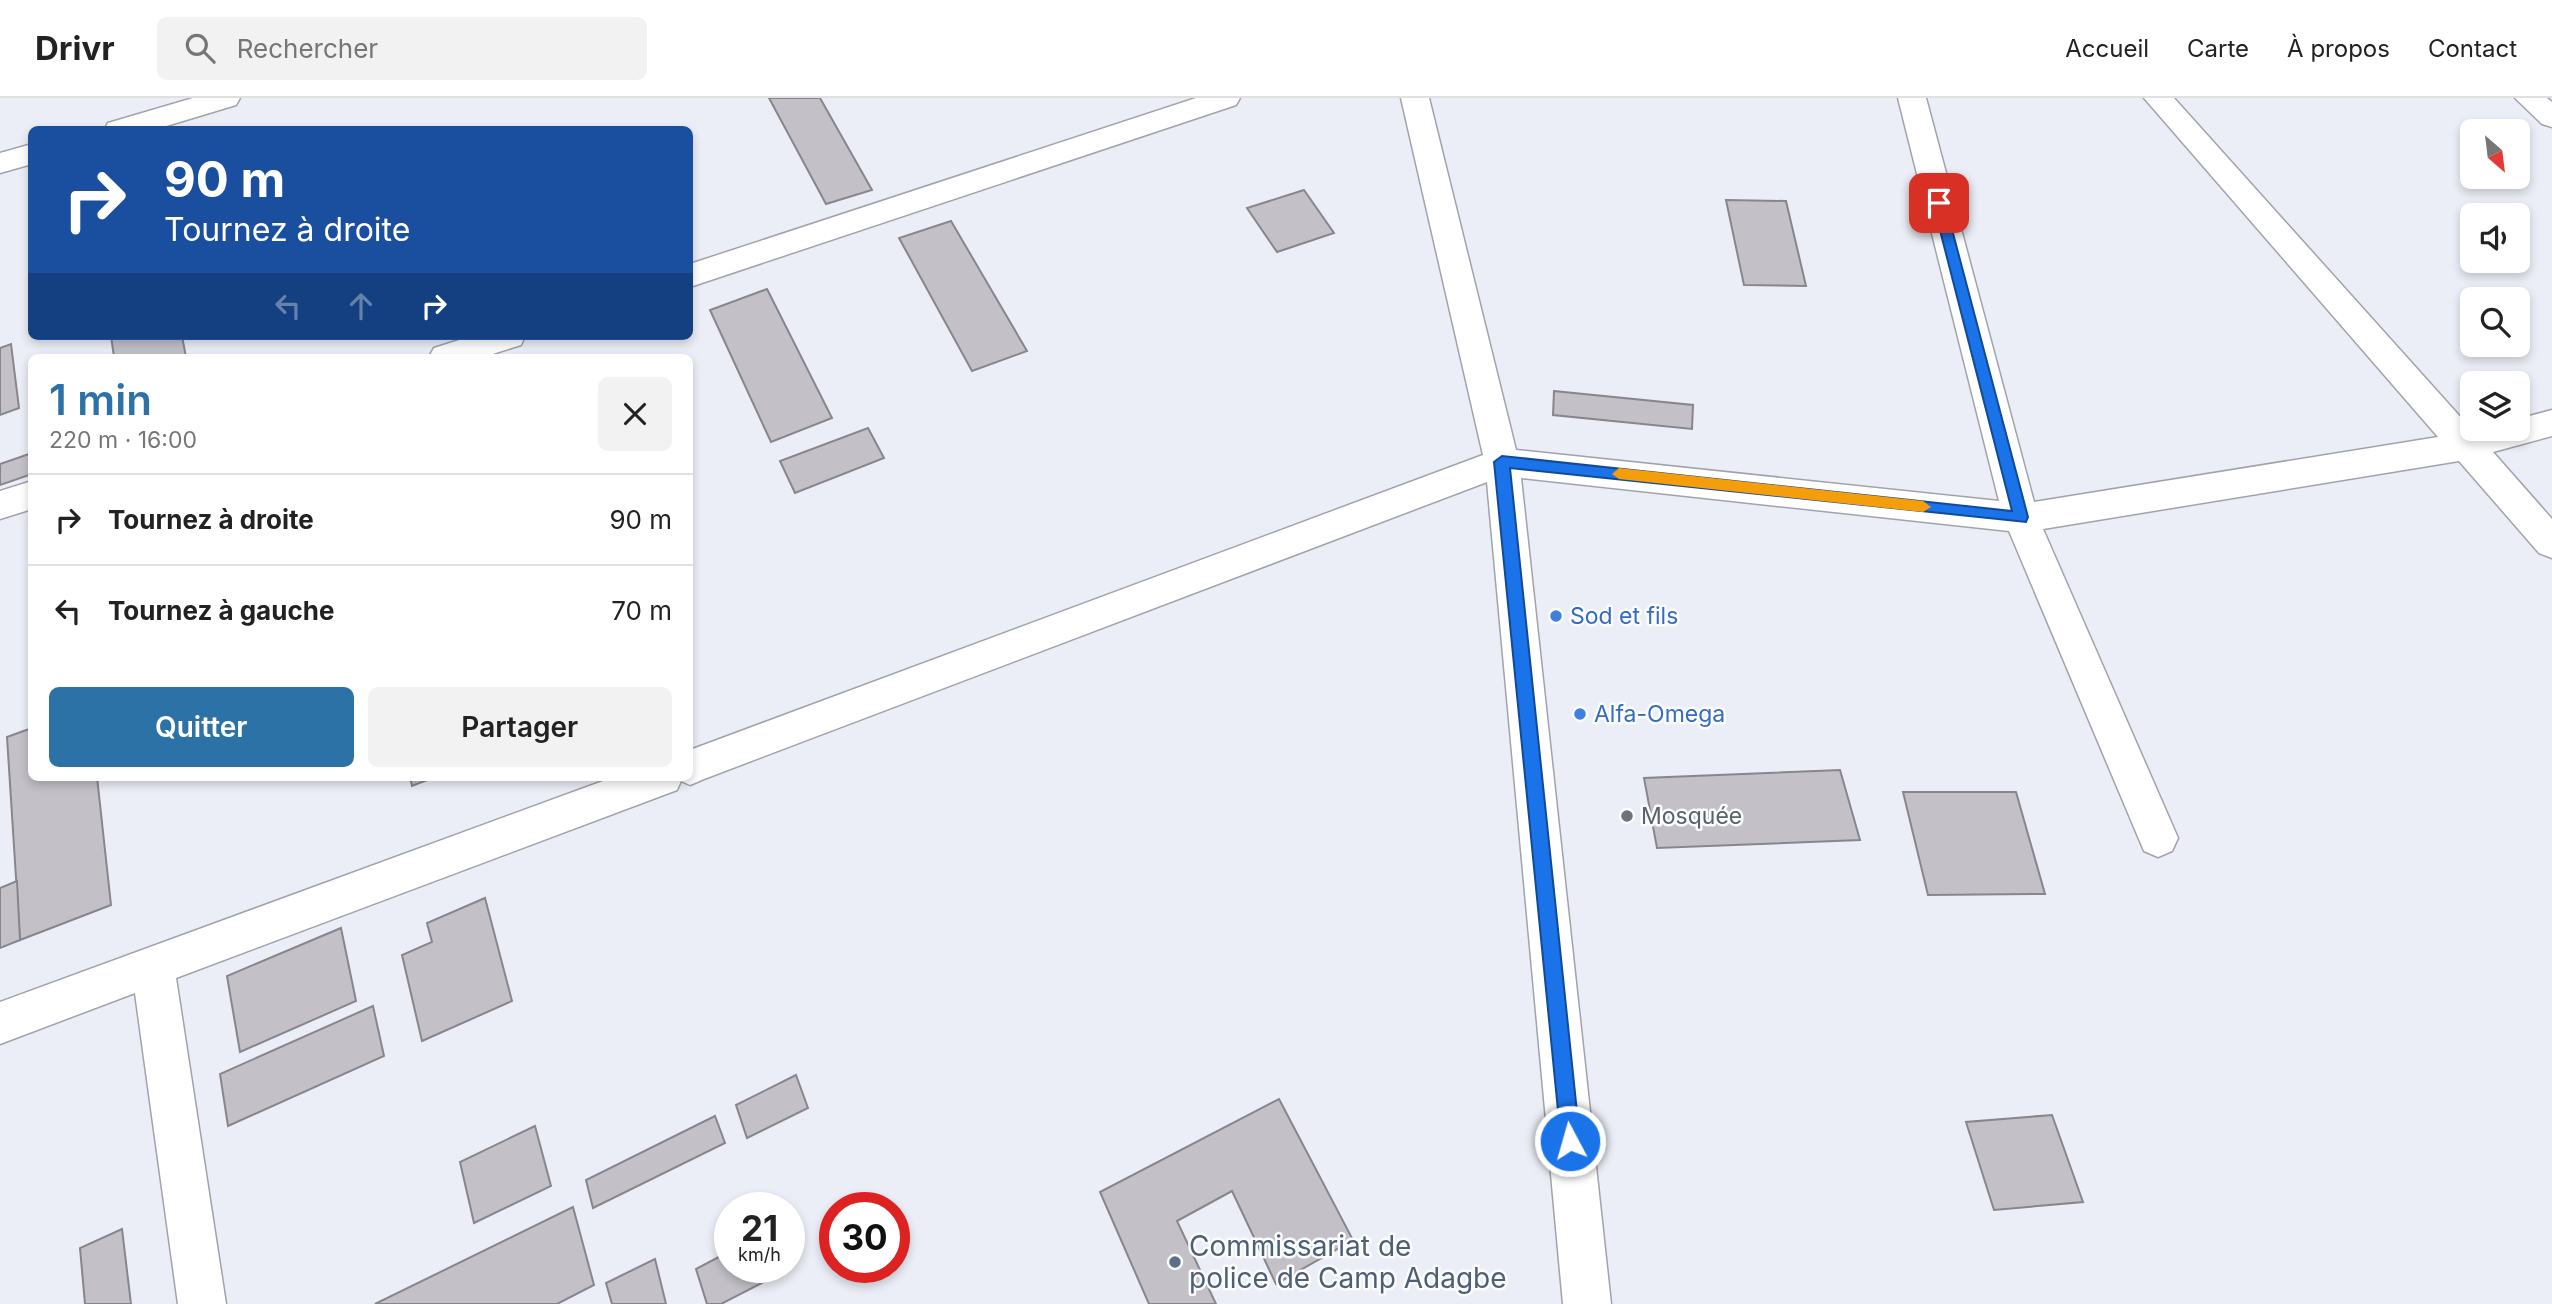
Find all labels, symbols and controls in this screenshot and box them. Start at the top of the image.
search box [157,17,647,80]
text: Drivr [35,28,115,68]
icon: search [181,29,219,67]
text: Rechercher [237,33,378,64]
text: Accueil [2065,34,2149,63]
text: Carte [2187,34,2249,63]
text: À propos [2287,34,2390,63]
text: Contact [2428,34,2517,63]
north arrow [2460,119,2530,189]
map controls [2460,119,2530,441]
text: 90 m [164,150,285,209]
icon: right [49,154,140,245]
pin [1909,173,1969,233]
icon: arrive [1920,184,1958,222]
button: sound [2460,203,2530,273]
text: Tournez à droite [164,210,410,249]
icon: left [269,287,307,325]
icon: ahead [342,287,380,325]
icon: right [415,287,453,325]
button: search [2460,287,2530,357]
button: layers [2460,371,2530,441]
text: 1 min [49,374,152,425]
button: close [598,377,672,451]
text: 220 m · 16:00 [49,426,197,454]
icon: right [49,501,87,539]
text: Tournez à droite [108,504,314,535]
text: 90 m [609,504,672,535]
icon: left [49,592,87,630]
text: Tournez à gauche [108,595,334,626]
text: 70 m [611,595,672,626]
place label: Sod et fils [1570,602,1678,630]
marker: Sod et fils [1548,608,1564,624]
button: Quitter [49,687,354,767]
button: Partager [368,687,672,767]
place label: Alfa-Omega [1594,700,1725,728]
marker: Alfa-Omega [1572,706,1588,722]
place label: Mosquée [1641,802,1742,830]
marker: Mosquée [1619,808,1635,824]
position arrow [1533,1104,1607,1178]
speed limit sign: 30 [819,1192,910,1283]
text: 21 [741,1207,778,1249]
place label: Commissariat de police de Camp Adagbe [1189,1229,1507,1295]
text: km/h [738,1244,781,1265]
marker: Commissariat de police de Camp Adagbe [1167,1254,1183,1270]

